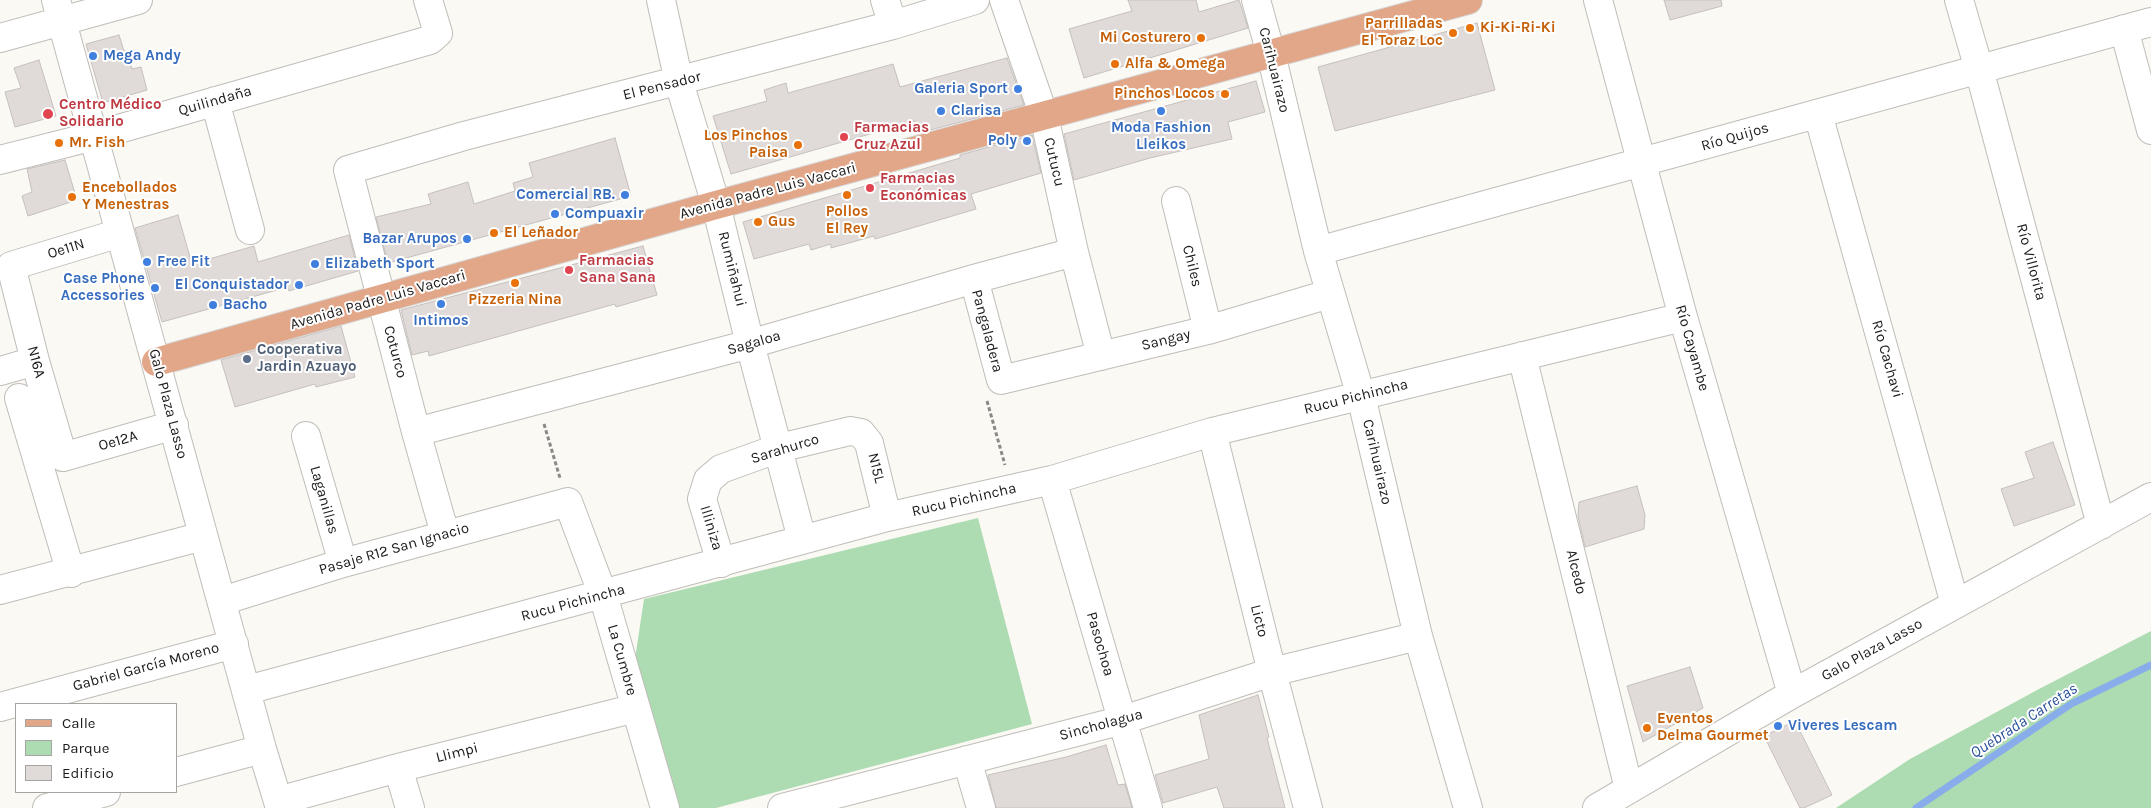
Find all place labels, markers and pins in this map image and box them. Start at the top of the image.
place label: Parrilladas El Toraz Loc [1361,15,1443,50]
place label: Ki-Ki-Ri-Ki [1480,19,1556,37]
marker: Ki-Ki-Ri-Ki [1464,22,1476,34]
marker: Parrilladas El Toraz Loc [1447,27,1459,39]
place label: Mi Costurero [1100,29,1191,47]
marker: Mi Costurero [1195,32,1207,44]
place label: Mega Andy [103,47,181,65]
marker: Mega Andy [87,50,99,62]
place label: Alfa & Omega [1125,55,1225,73]
marker: Alfa & Omega [1109,58,1121,70]
place label: Galeria Sport [914,80,1008,98]
marker: Galeria Sport [1012,83,1024,95]
place label: Pinchos Locos [1114,85,1215,103]
marker: Pinchos Locos [1219,88,1231,100]
place label: Centro Médico Solidario [59,96,162,131]
place label: Clarisa [951,102,1001,120]
marker: Clarisa [935,105,947,117]
marker: Moda Fashion Lleikos [1155,105,1167,117]
marker: Centro Médico Solidario [41,107,55,121]
place label: Farmacias Cruz Azul [854,119,929,154]
place label: Moda Fashion Lleikos [1111,119,1211,154]
place label: Los Pinchos Paisa [704,127,788,162]
marker: Farmacias Cruz Azul [838,131,850,143]
place label: Poly [988,132,1017,150]
place label: Mr. Fish [69,134,125,152]
marker: Poly [1021,135,1033,147]
marker: Mr. Fish [53,137,65,149]
marker: Los Pinchos Paisa [792,139,804,151]
place label: Farmacias Económicas [880,170,967,205]
place label: Encebollados Y Menestras [82,179,177,214]
marker: Farmacias Económicas [864,182,876,194]
place label: Comercial RB. [516,186,615,204]
marker: Comercial RB. [619,189,631,201]
marker: Pollos El Rey [841,189,853,201]
marker: Encebollados Y Menestras [66,191,78,203]
place label: Pollos El Rey [826,203,868,238]
place label: Compuaxir [565,205,644,223]
marker: Compuaxir [549,208,561,220]
place label: Gus [768,213,795,231]
marker: Gus [752,216,764,228]
place label: El Leñador [504,224,578,242]
marker: El Leñador [488,227,500,239]
place label: Bazar Arupos [362,230,457,248]
marker: Bazar Arupos [461,233,473,245]
place label: Farmacias Sana Sana [579,252,656,287]
place label: Free Fit [157,253,210,271]
place label: Elizabeth Sport [325,255,435,273]
marker: Free Fit [141,256,153,268]
marker: Elizabeth Sport [309,258,321,270]
marker: Farmacias Sana Sana [563,264,575,276]
place label: Case Phone Accessories [61,270,145,305]
place label: El Conquistador [175,276,289,294]
marker: Pizzeria Nina [509,277,521,289]
marker: El Conquistador [293,279,305,291]
marker: Case Phone Accessories [149,282,161,294]
place label: Pizzeria Nina [468,291,562,309]
place label: Bacho [223,296,267,314]
marker: Intimos [435,298,447,310]
marker: Bacho [207,299,219,311]
place label: Intimos [413,312,469,330]
place label: Cooperativa Jardin Azuayo [257,341,357,376]
marker: Cooperativa Jardin Azuayo [241,353,253,365]
place label: Eventos Delma Gourmet [1657,710,1769,745]
place label: Viveres Lescam [1788,717,1897,735]
marker: Viveres Lescam [1772,720,1784,732]
marker: Eventos Delma Gourmet [1641,722,1653,734]

